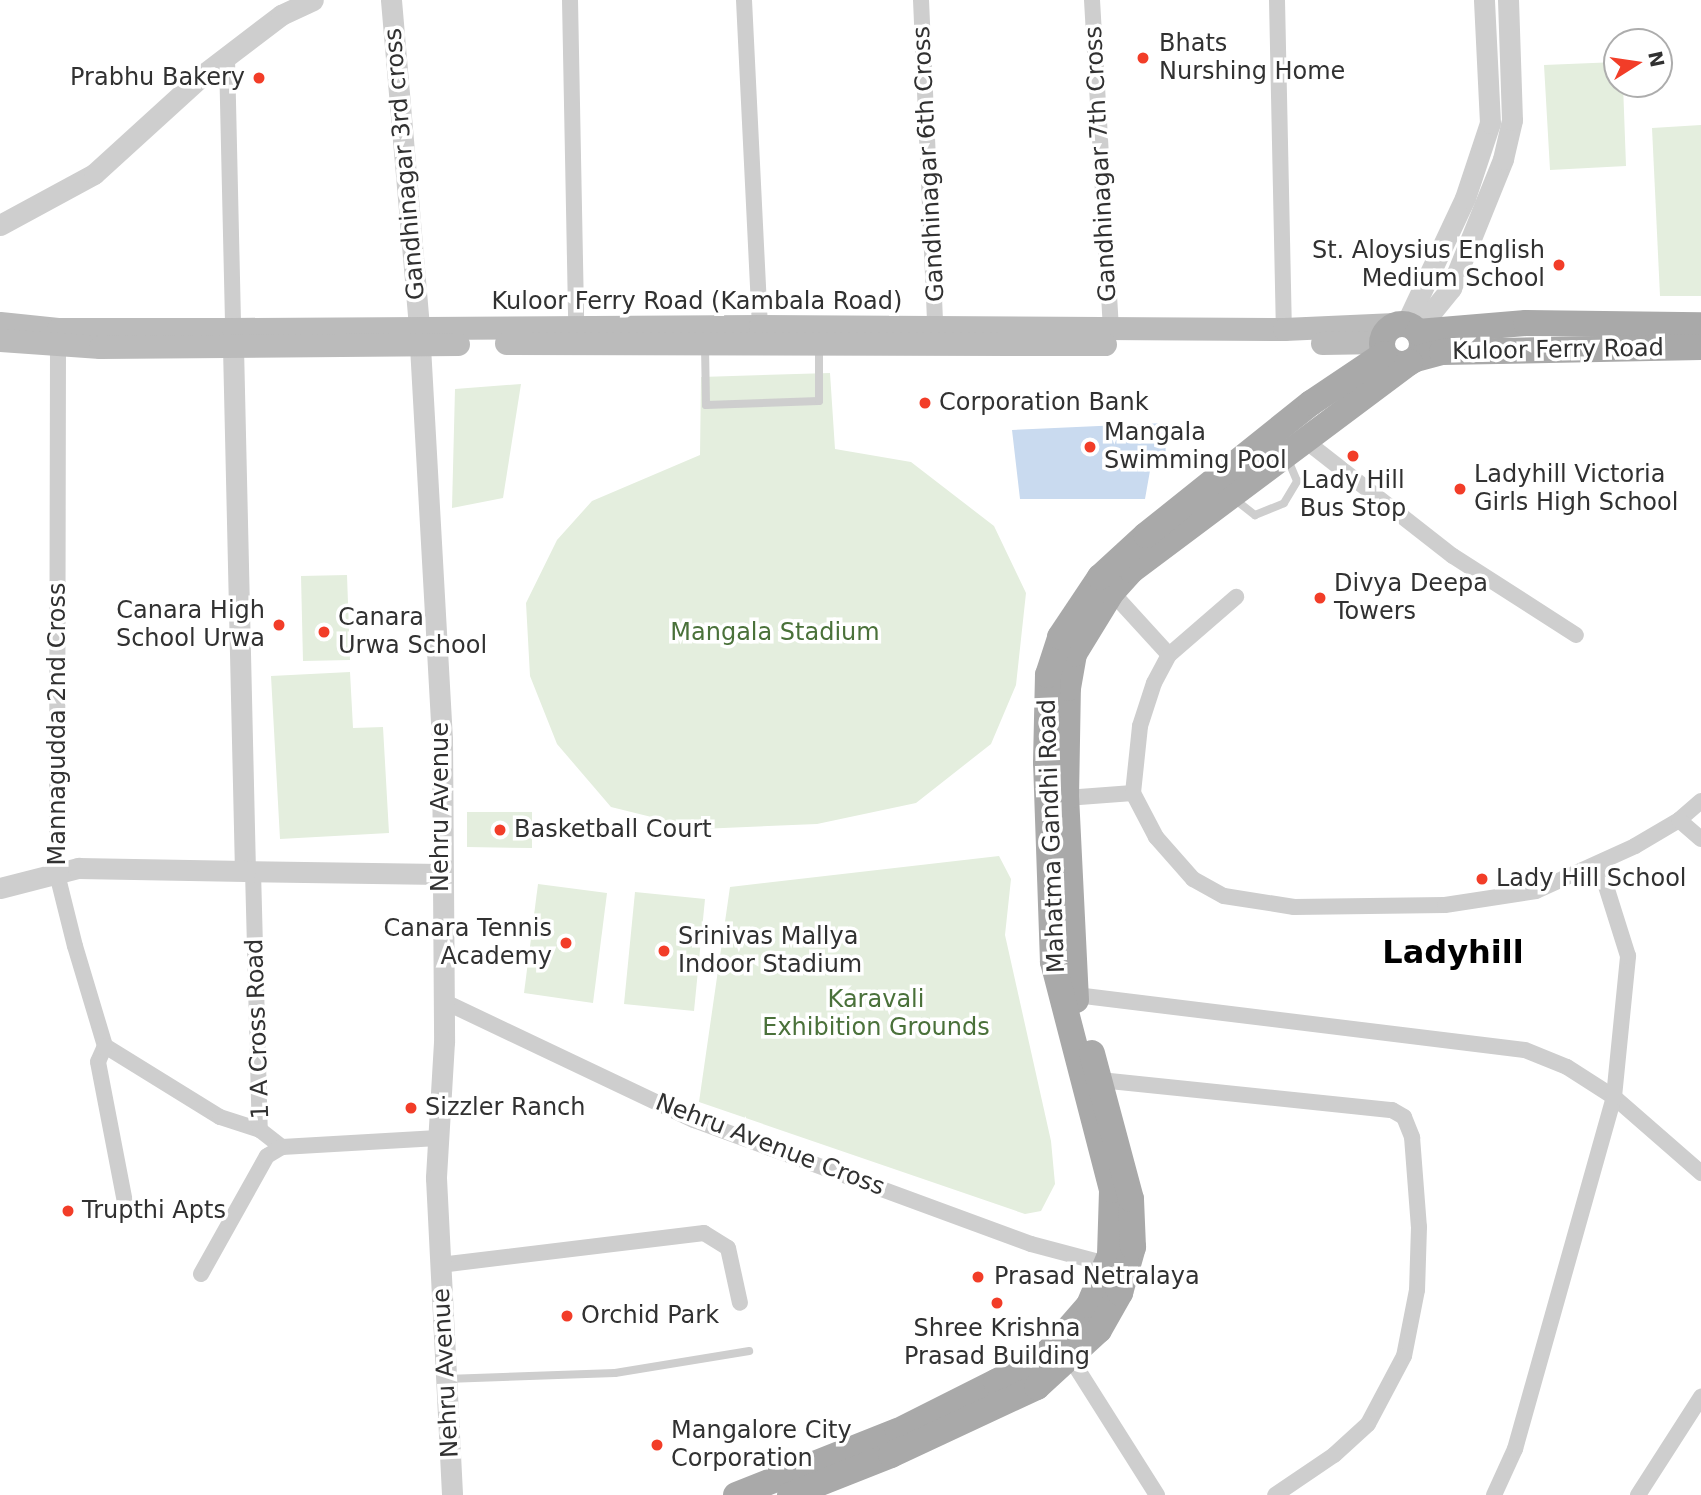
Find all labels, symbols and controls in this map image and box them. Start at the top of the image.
street label: Gandhinagar 6th Cross [907,25,951,303]
street label: Gandhinagar 7th Cross [1079,25,1123,303]
street label: Gandhinagar 3rd cross [379,27,431,301]
north arrow [1603,28,1673,98]
place label: Bhats Nurshing Home [1159,30,1345,86]
marker: Bhats Nurshing Home [1133,48,1153,68]
text: N [1644,49,1669,69]
place label: Prabhu Bakery [70,64,245,92]
marker: Prabhu Bakery [251,70,267,86]
place label: St. Aloysius English Medium School [1312,237,1545,293]
marker: St. Aloysius English Medium School [1551,257,1567,273]
street label: Kuloor Ferry Road (Kambala Road) [492,288,902,316]
street label: Kuloor Ferry Road [1452,334,1664,366]
place label: Corporation Bank [939,389,1149,417]
marker: Corporation Bank [917,395,933,411]
place label: Mangala Swimming Pool [1104,419,1287,475]
marker: Mangala Swimming Pool [1082,439,1098,455]
marker: Lady Hill Bus Stop [1345,448,1361,464]
place label: Ladyhill Victoria Girls High School [1474,461,1678,517]
place label: Lady Hill Bus Stop [1300,467,1406,523]
marker: Ladyhill Victoria Girls High School [1452,481,1468,497]
place label: Divya Deepa Towers [1334,570,1488,626]
street label: Mannagudda 2nd Cross [44,583,72,865]
marker: Divya Deepa Towers [1312,590,1328,606]
place label: Canara High School Urwa [116,597,265,653]
place label: Canara Urwa School [338,604,487,660]
marker: Canara High School Urwa [271,617,287,633]
park label: Mangala Stadium [670,619,880,647]
marker: Canara Urwa School [316,624,332,640]
street label: Mahatma Gandhi Road [1033,699,1071,973]
street label: Nehru Avenue [427,722,455,892]
place label: Basketball Court [514,816,712,844]
marker: Basketball Court [492,822,508,838]
place label: Lady Hill School [1496,865,1686,893]
marker: Lady Hill School [1474,871,1490,887]
place label: Canara Tennis Academy [383,915,552,971]
place label: Srinivas Mallya Indoor Stadium [678,923,862,979]
district label: Ladyhill [1382,933,1524,971]
marker: Canara Tennis Academy [558,935,574,951]
street label: 1 A Cross Road [240,938,276,1120]
marker: Srinivas Mallya Indoor Stadium [656,943,672,959]
park label: Karavali Exhibition Grounds [762,986,990,1042]
street label: Nehru Avenue Cross [651,1088,889,1202]
place label: Sizzler Ranch [425,1094,586,1122]
marker: Sizzler Ranch [403,1100,419,1116]
place label: Trupthi Apts [82,1197,226,1225]
marker: Trupthi Apts [60,1203,76,1219]
place label: Prasad Netralaya [994,1263,1200,1291]
marker: Prasad Netralaya [968,1267,988,1287]
street label: Nehru Avenue [427,1287,465,1459]
marker: Shree Krishna Prasad Building [989,1295,1005,1311]
place label: Orchid Park [581,1302,719,1330]
marker: Orchid Park [559,1308,575,1324]
place label: Shree Krishna Prasad Building [904,1315,1090,1371]
place label: Mangalore City Corporation [671,1417,852,1473]
marker: Mangalore City Corporation [649,1437,665,1453]

